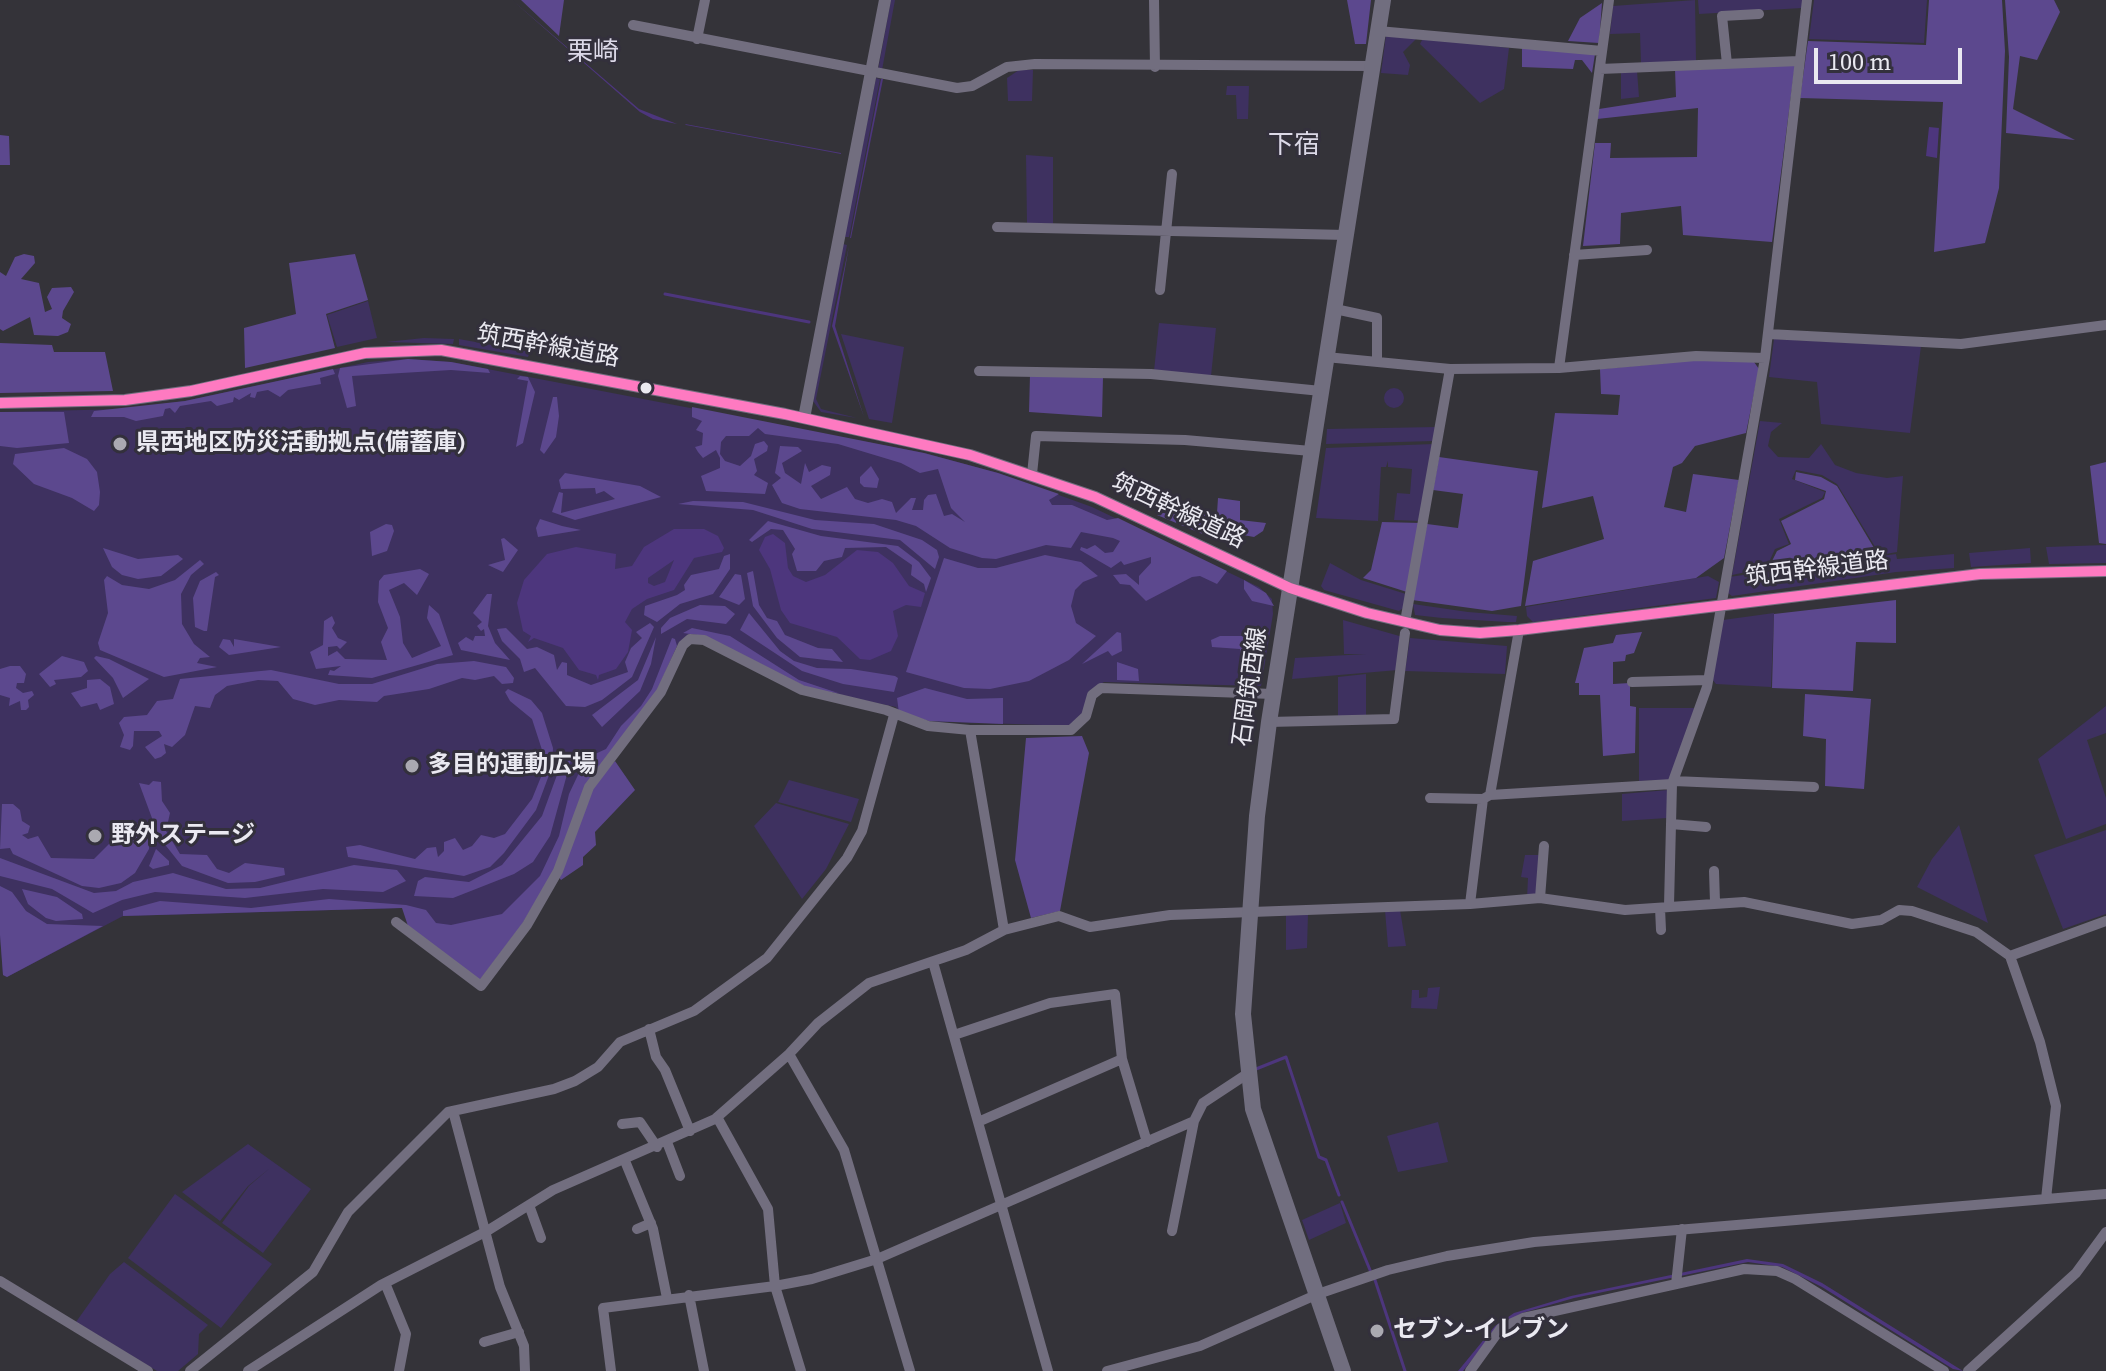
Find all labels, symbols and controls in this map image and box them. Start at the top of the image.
scale bar [1818,32,1966,82]
district label: 栗崎 [567,37,619,69]
text: 100 m [1828,45,1891,78]
district label: 下宿 [1268,130,1320,162]
street label: 筑西幹線道路 [475,320,621,374]
unlabelled marker [638,380,654,396]
place label: 県西地区防災活動拠点(備蓄庫) [136,430,466,458]
marker: 県西地区防災活動拠点(備蓄庫) [111,435,129,453]
street label: 筑西幹線道路 [1107,469,1249,555]
street label: 筑西幹線道路 [1744,547,1890,593]
street label: 石岡筑西線 [1228,626,1274,748]
place label: 多目的運動広場 [428,752,596,780]
marker: 多目的運動広場 [403,757,421,775]
place label: 野外ステージ [111,822,255,850]
marker: 野外ステージ [86,827,104,845]
place label: セブン-イレブン [1393,1317,1569,1345]
marker: セブン-イレブン [1368,1322,1386,1340]

